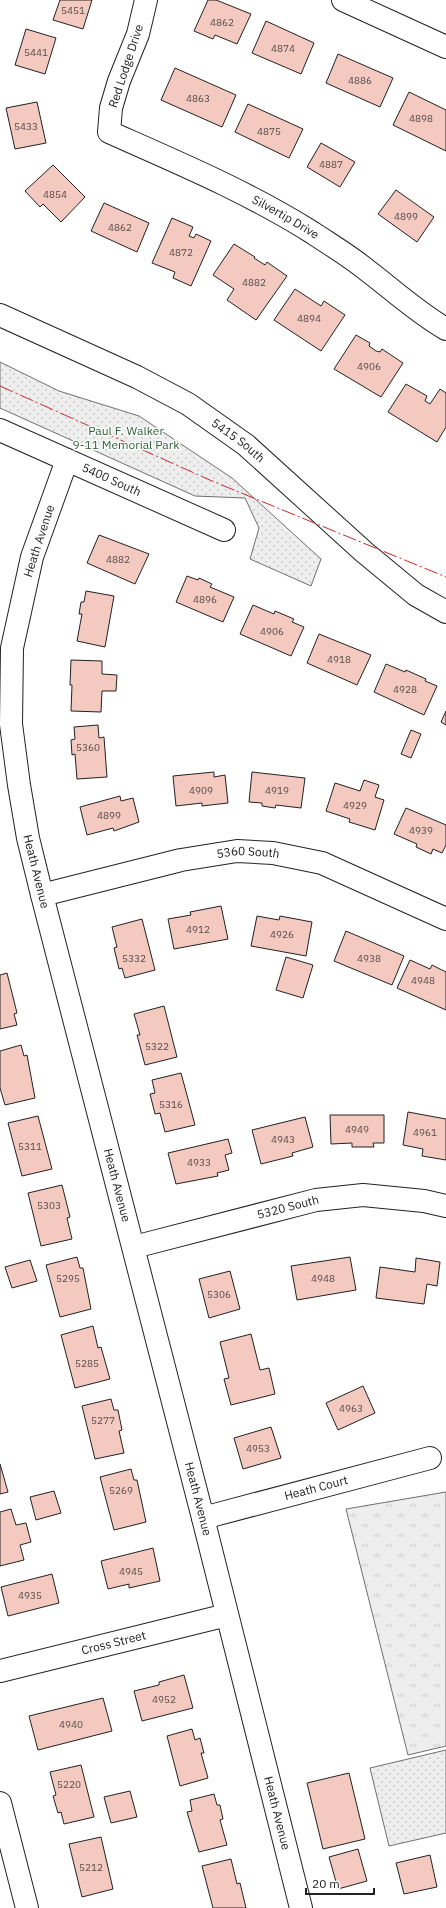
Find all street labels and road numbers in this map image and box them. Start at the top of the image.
street label: Red Lodge Drive [105,22,146,110]
street label: Silvertip Drive [250,192,323,242]
street label: 5415 South [209,415,268,465]
street label: 5400 South [80,460,144,499]
street label: Heath Avenue [20,502,57,579]
street label: Heath Avenue [20,833,53,910]
street label: 5360 South [215,843,281,861]
street label: Heath Avenue [101,1147,134,1224]
street label: 5320 South [255,1192,320,1222]
street label: Heath Avenue [182,1460,215,1538]
street label: Heath Court [283,1472,349,1503]
street label: Cross Street [80,1627,147,1658]
street label: Heath Avenue [261,1775,294,1852]

